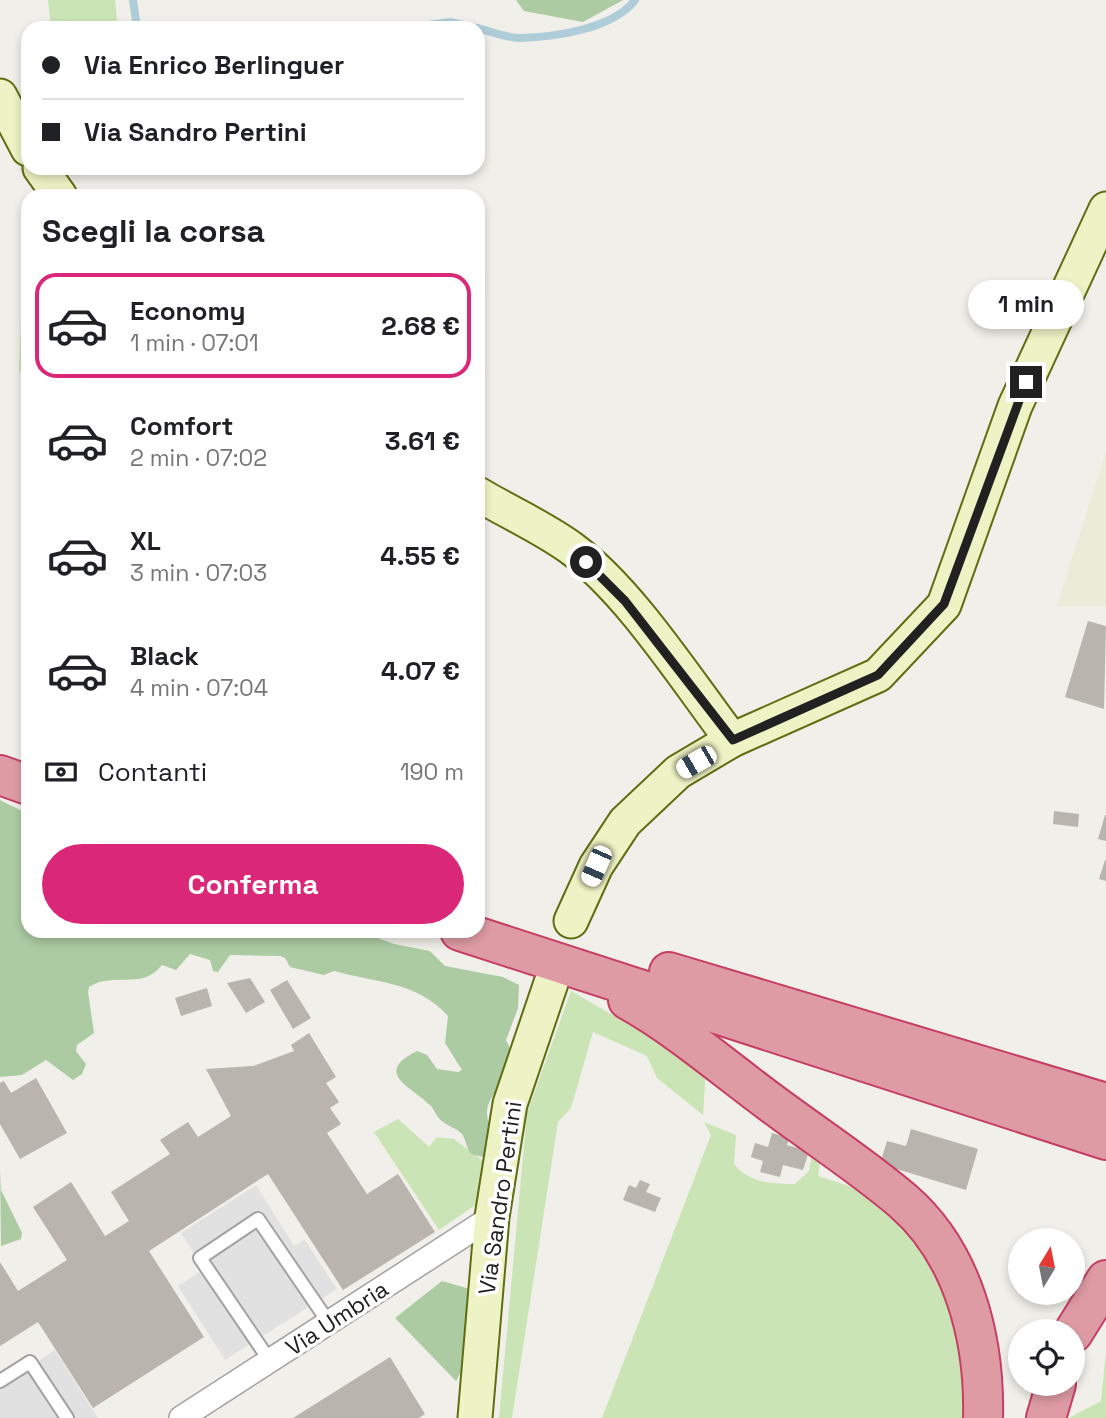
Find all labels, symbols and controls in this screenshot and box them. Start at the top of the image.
text: Via Enrico Berlinguer [84,48,344,82]
text: Via Sandro Pertini [84,115,307,149]
text: Scegli la corsa [42,211,265,251]
callout: 1 min [968,280,1084,330]
text: 1 min [998,289,1054,319]
icon: car [46,294,109,357]
text: Economy [130,294,246,328]
text: 2.68 € [381,309,460,343]
text: 1 min · 07:01 [130,328,259,358]
route end [1010,366,1042,398]
icon: car [46,409,109,472]
text: Comfort [130,409,233,443]
text: 3.61 € [385,424,460,458]
text: 2 min · 07:02 [130,443,267,473]
icon: car [46,524,109,587]
text: XL [130,524,161,558]
text: 4.55 € [380,539,460,573]
route start [570,546,602,578]
text: 3 min · 07:03 [130,558,267,588]
icon: car [46,639,109,702]
text: Black [130,639,199,673]
text: 4.07 € [381,654,460,688]
text: 4 min · 07:04 [130,673,268,703]
car [673,742,720,782]
icon: cash [42,753,80,791]
text: Contanti [98,755,207,789]
text: 190 m [400,757,464,787]
car [578,843,615,889]
button: Conferma [42,844,464,924]
street label: Via Sandro Pertini [472,1099,528,1297]
north arrow [1008,1228,1085,1306]
map controls [1008,1228,1085,1396]
street label: Via Umbria [280,1274,394,1362]
button: locate [1008,1319,1085,1396]

